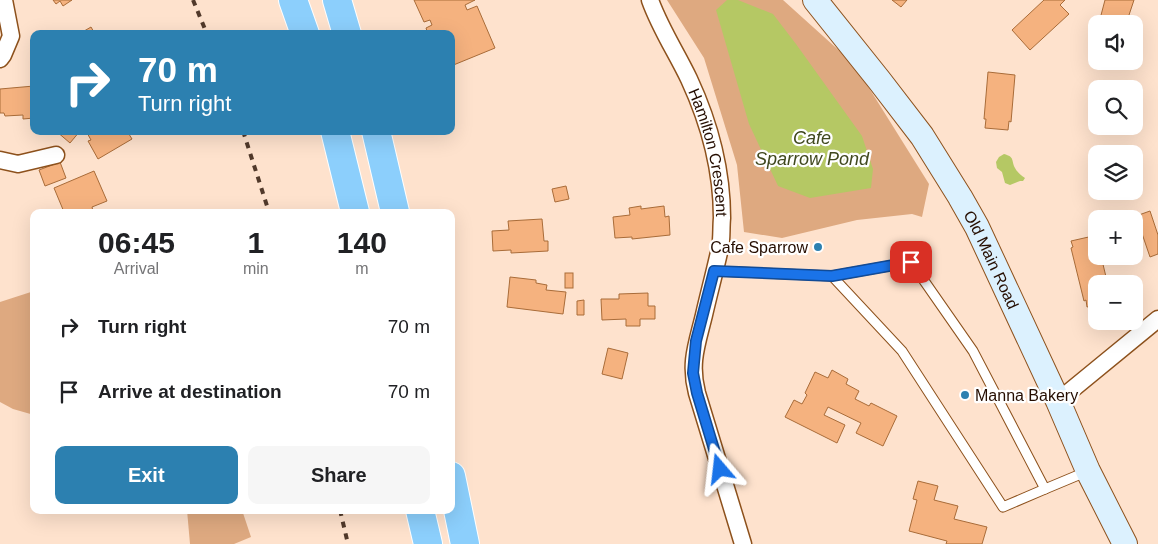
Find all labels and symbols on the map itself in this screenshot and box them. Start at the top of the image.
street label: Hamilton Crescent [685,86,730,217]
water label: Cafe Sparrow Pond [755,128,870,169]
street label: Old Main Road [960,208,1022,311]
place label: Cafe Sparrow [710,239,808,256]
marker: Cafe Sparrow [812,241,824,253]
pin [890,241,932,283]
place label: Manna Bakery [975,387,1078,404]
marker: Manna Bakery [959,389,971,401]
position arrow [693,442,745,494]

